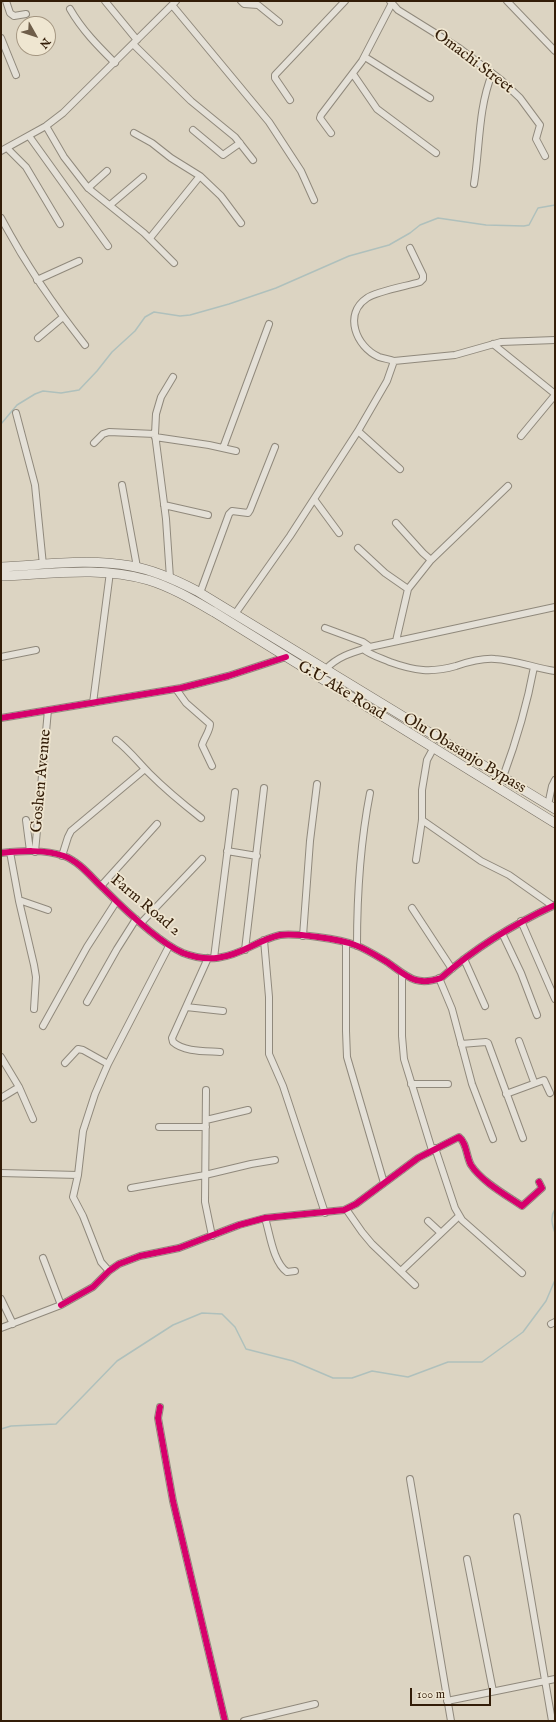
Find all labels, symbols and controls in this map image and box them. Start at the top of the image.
north arrow [16,16,56,56]
street label: Omachi Street [429,26,517,98]
text: N [36,35,53,51]
street label: G.U Ake Road [294,657,388,725]
street label: Olu Obasanjo Bypass [399,710,529,798]
street label: Goshen Avenue [28,729,56,833]
street label: Farm Road 2 [106,871,184,941]
scale bar [412,1680,493,1706]
text: 100 m [417,1687,445,1702]

